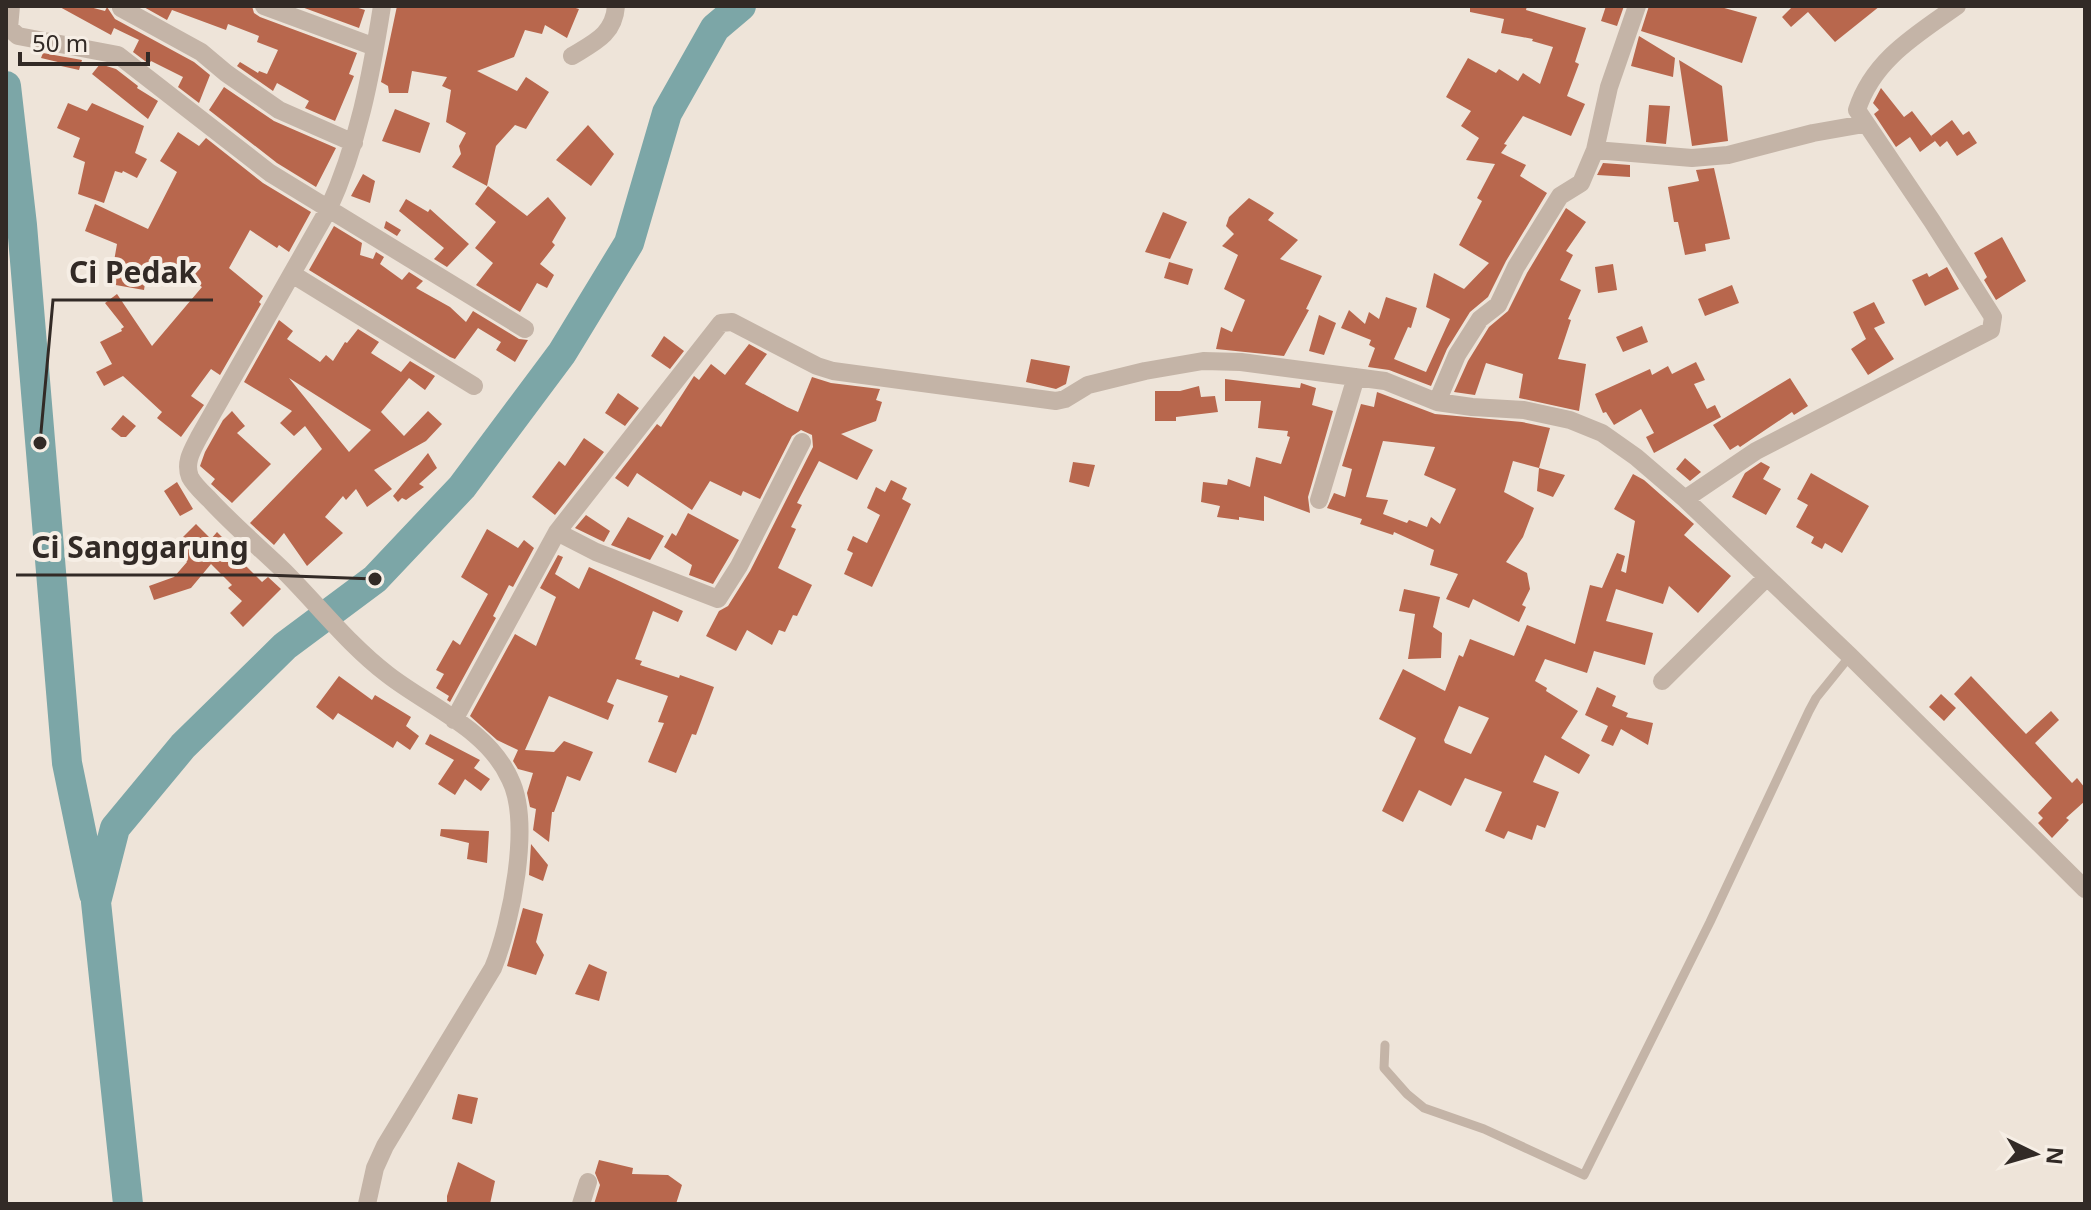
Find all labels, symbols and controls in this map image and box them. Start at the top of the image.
scale bar [20,16,148,66]
text: 50 m [32,26,88,59]
callout: Ci Pedak [53,246,213,300]
text: Ci Pedak [69,251,197,292]
callout: Ci Sanggarung [16,521,265,575]
text: Ci Sanggarung [31,526,249,567]
north arrow [1995,1114,2075,1194]
text: N [2040,1146,2072,1166]

